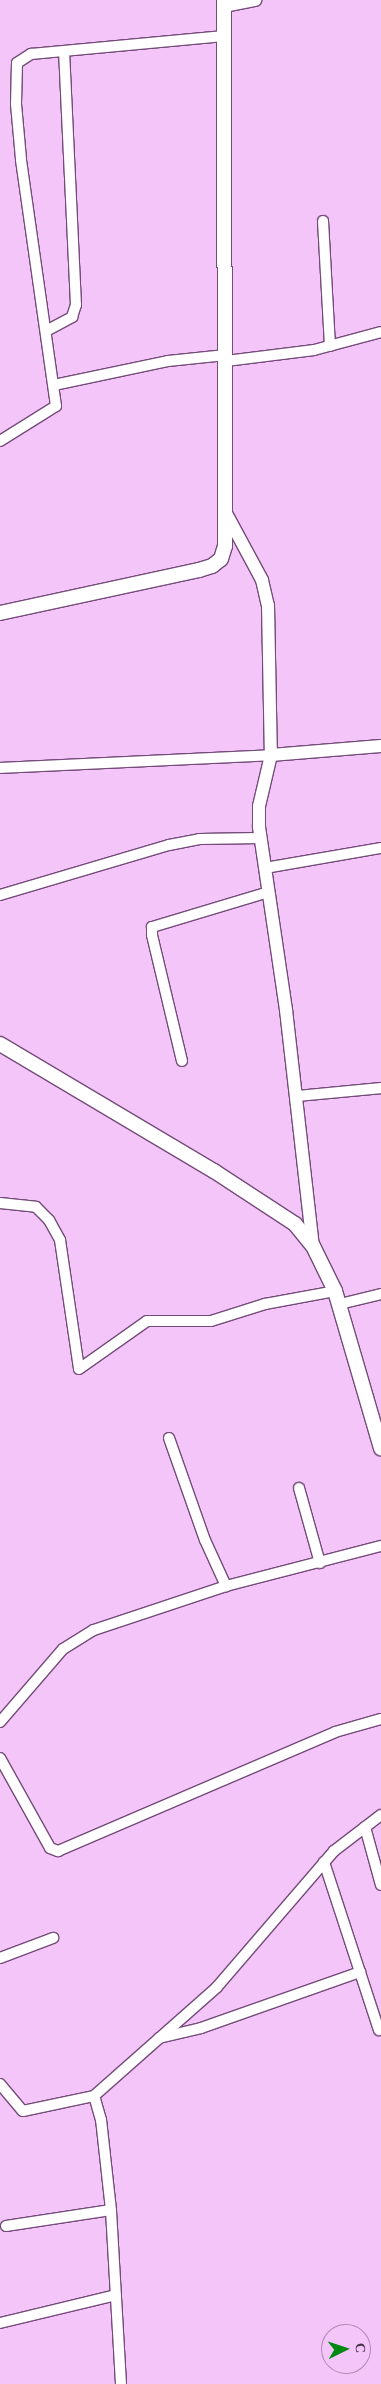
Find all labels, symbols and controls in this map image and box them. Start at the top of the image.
north arrow [321,2324,371,2374]
text: С [353,2342,368,2354]

